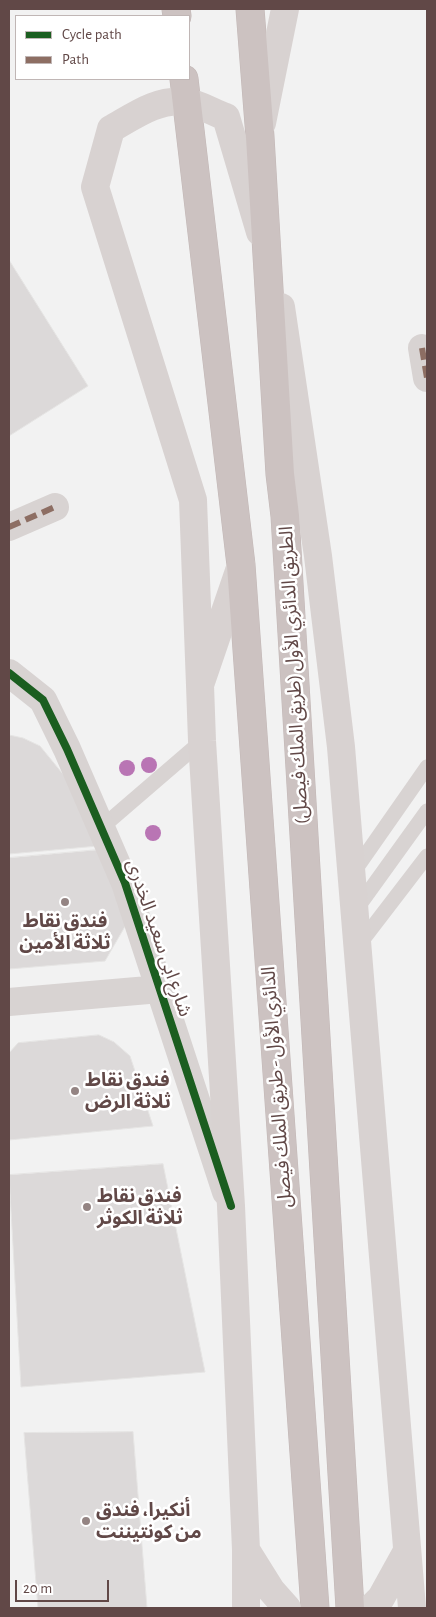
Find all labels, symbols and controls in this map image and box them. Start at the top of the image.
legend [15,15,190,80]
text: Cycle path [62,27,122,42]
text: Path [62,52,89,67]
street label: الطريق الدائري الأول (طريق الملك فيصل) [275,525,313,825]
street label: شارع ابى سعيد الخدرى [121,856,197,1020]
marker: فندق نقاط ثلاثة الأمين [59,896,71,908]
place label: فندق نقاط ثلاثة الأمين [19,910,111,954]
street label: الدائري الأول - طريق الملك فيصل [257,966,297,1208]
place label: فندق نقاط ثلاثة الرض [85,1069,171,1113]
marker: فندق نقاط ثلاثة الرض [69,1085,81,1097]
place label: فندق نقاط ثلاثة الكوثر [97,1185,183,1229]
marker: فندق نقاط ثلاثة الكوثر [81,1201,93,1213]
place label: أنكيرا، فندق من كونتيننت [96,1499,202,1543]
marker: أنكيرا، فندق من كونتيننت [80,1515,92,1527]
scale bar [18,1570,111,1602]
text: 20 m [23,1581,52,1596]

